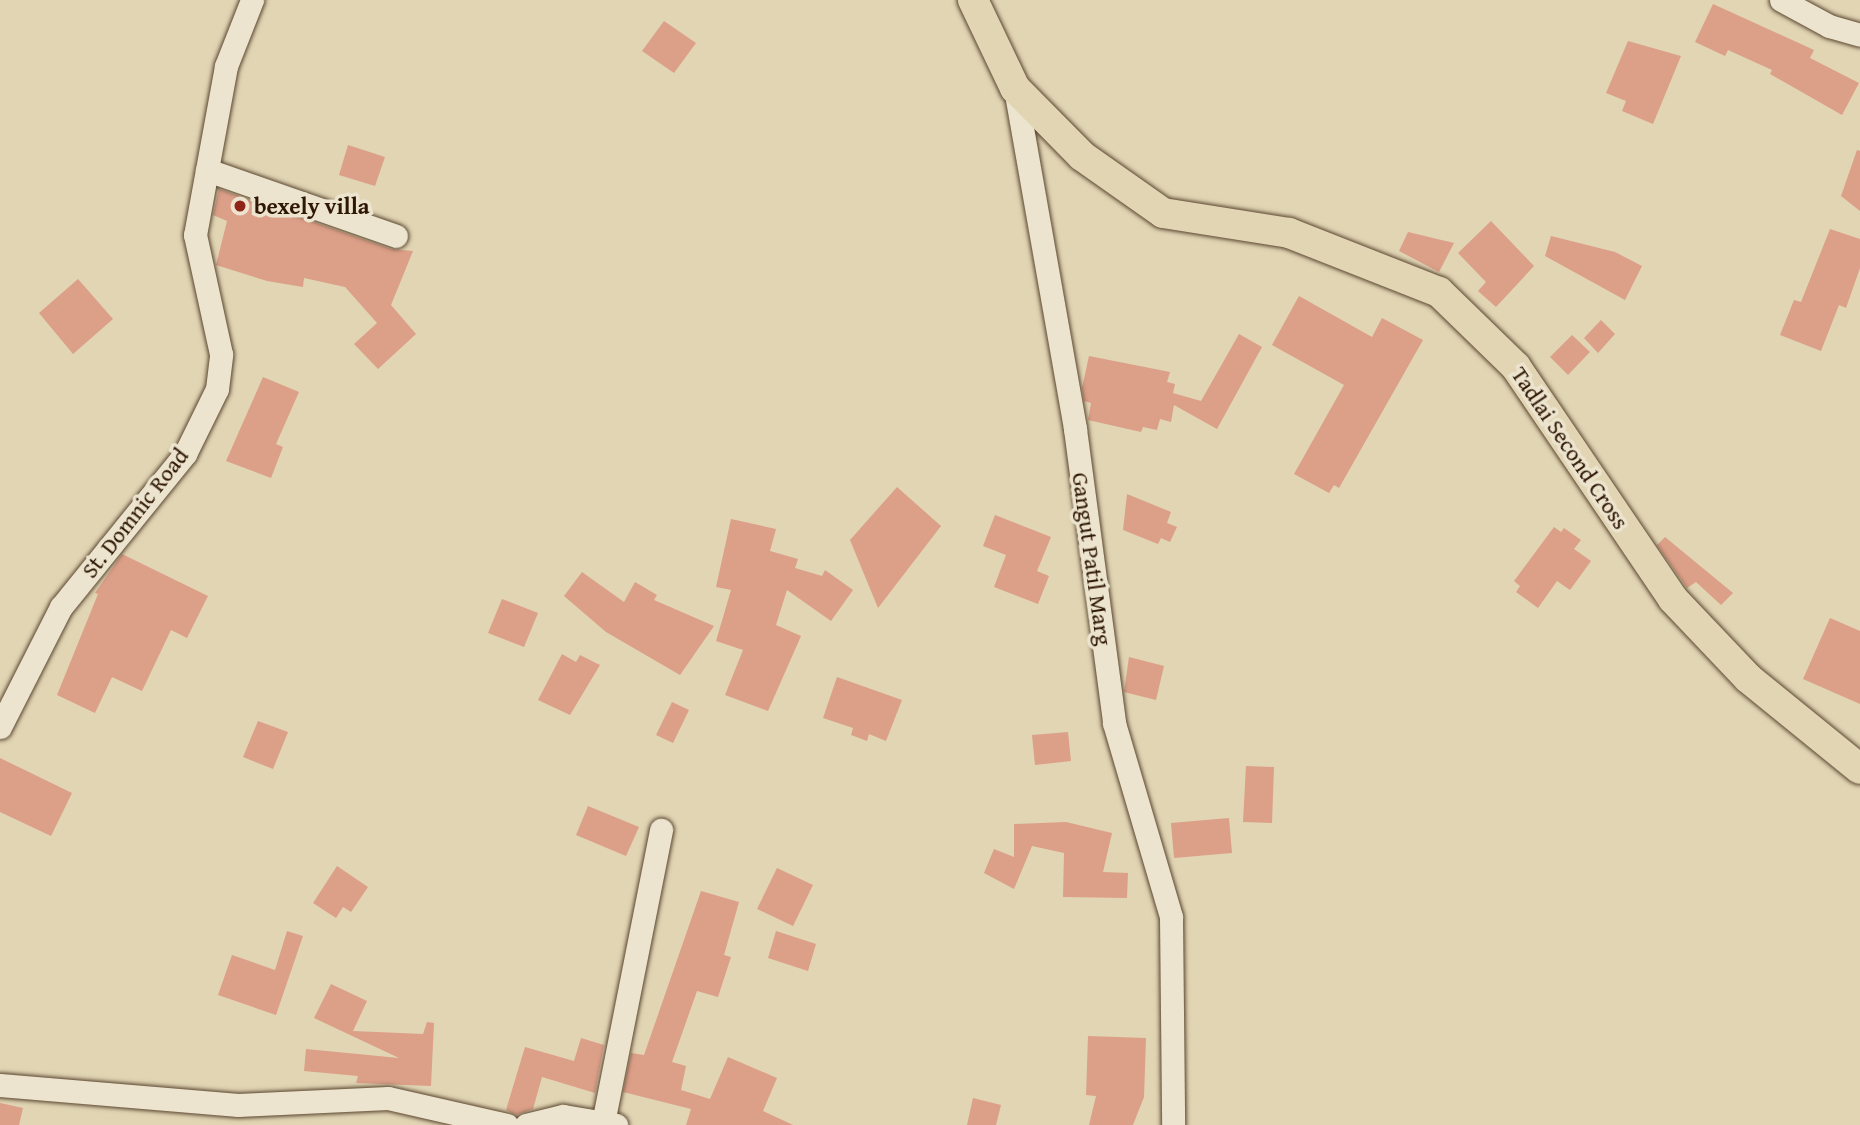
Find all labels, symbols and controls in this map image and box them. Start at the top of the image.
place label: bexely villa [254,192,370,220]
marker: bexely villa [232,198,248,214]
street label: Tadlai Second Cross [1505,362,1635,534]
street label: St. Domnic Road [76,443,194,583]
street label: Gangut Patil Marg [1066,471,1118,647]

